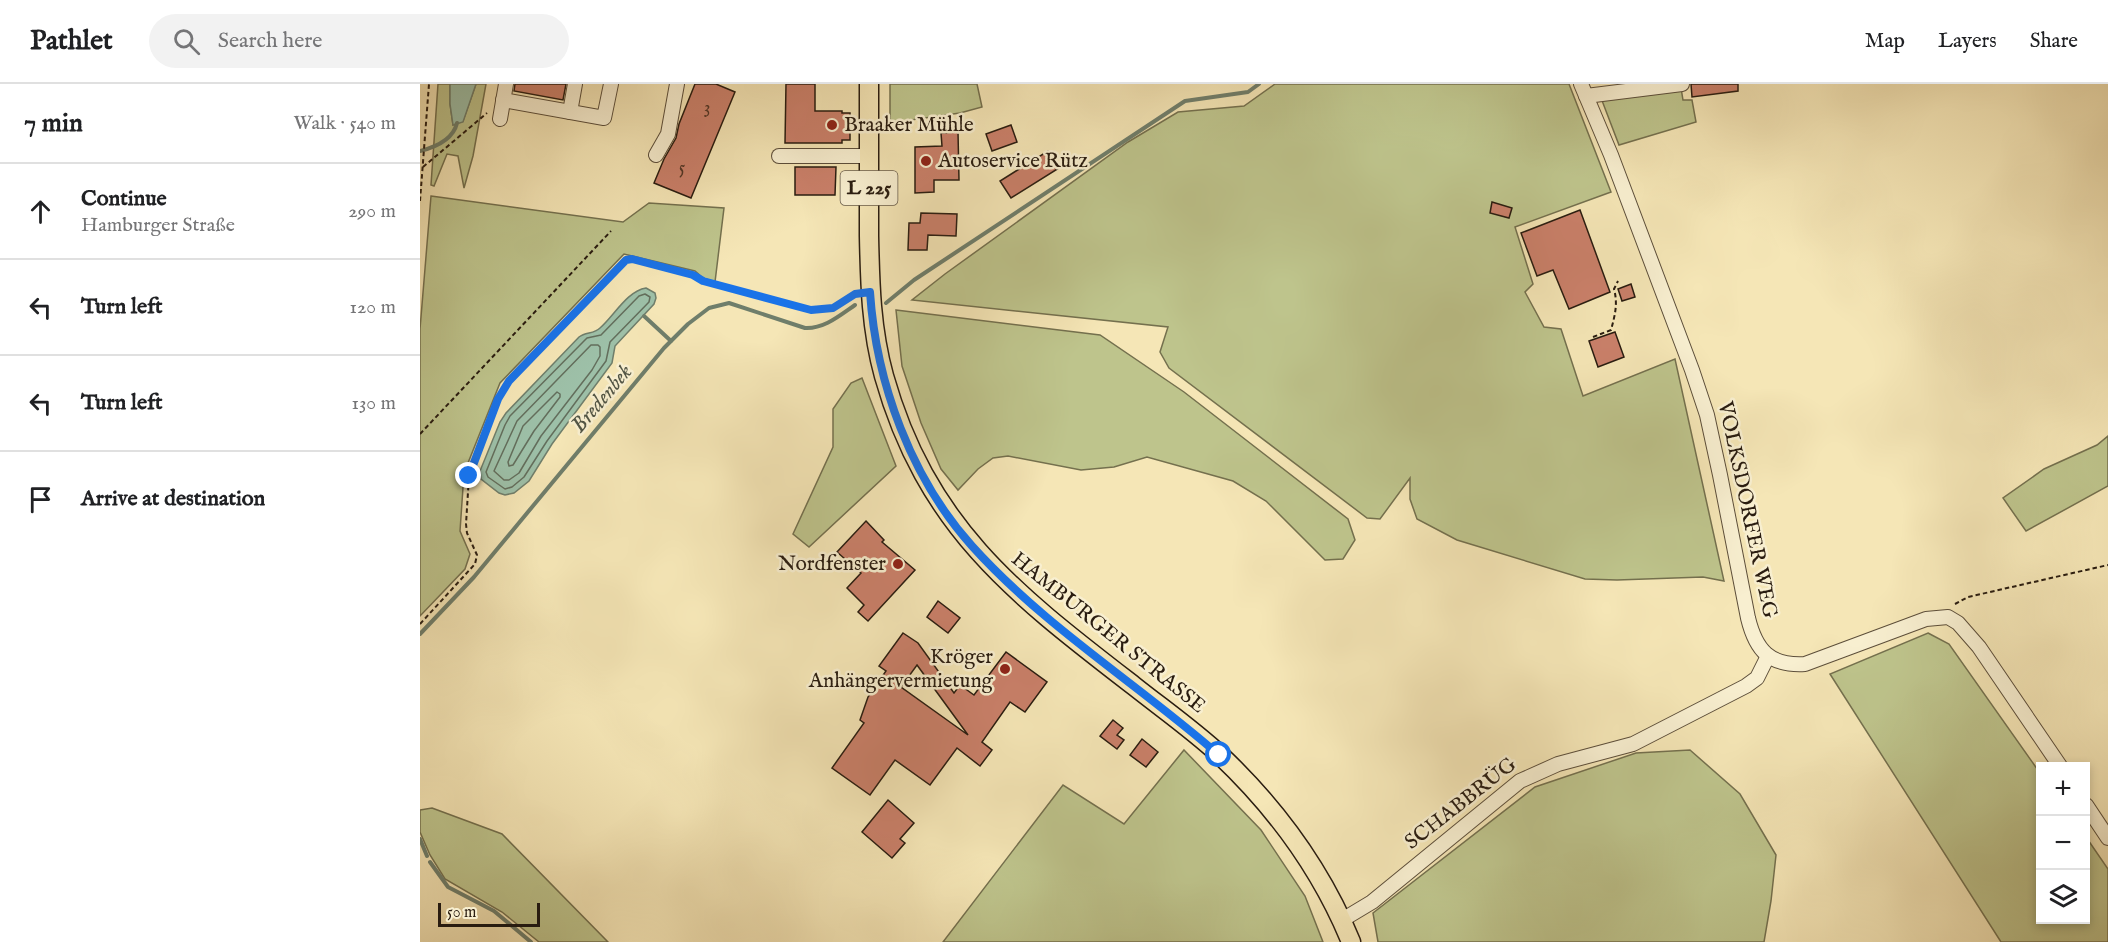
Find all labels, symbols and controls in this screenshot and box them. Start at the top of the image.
search box [149,14,569,68]
text: Pathlet [30,24,113,59]
icon: search [170,25,203,58]
text: Search here [218,27,322,55]
text: Map [1865,28,1905,55]
text: Layers [1938,28,1997,55]
text: Share [2030,28,2078,55]
house number: 3 [704,97,710,120]
text: 7 min [24,107,83,140]
text: Walk · 540 m [294,111,396,136]
place label: Braaker Mühle [844,112,974,139]
marker: Braaker Mühle [825,118,839,132]
place label: Autoservice Rütz [937,148,1088,175]
marker: Autoservice Rütz [919,154,933,168]
house number: 5 [679,157,686,180]
road number: L 225 [840,171,898,205]
text: Continue [81,185,167,213]
icon: ahead [24,195,57,228]
text: 290 m [348,199,396,224]
text: Hamburger Straße [81,213,235,238]
icon: left [24,291,57,324]
text: Turn left [81,293,163,321]
text: 120 m [350,295,396,320]
water label: Bredenbek [565,359,639,439]
icon: left [24,387,57,420]
text: Turn left [81,389,163,417]
text: 130 m [351,391,396,416]
street label: VOLKSDORFER WEG [1711,398,1783,621]
route end [455,462,481,488]
icon: arrive [24,483,57,516]
text: Arrive at destination [81,485,265,513]
street label: HAMBURGER STRASSE [1005,546,1211,720]
place label: Nordfenster [778,551,886,578]
marker: Nordfenster [891,557,905,571]
place label: Kröger Anhängervermietung [808,644,994,695]
marker: Kröger Anhängervermietung [998,662,1012,676]
route start [1205,741,1231,767]
street label: SCHABBRÜG [1400,752,1523,856]
map controls [2036,762,2090,924]
button: + [2036,762,2090,816]
button: − [2036,816,2090,870]
button: layers [2036,870,2090,924]
scale bar [438,900,540,928]
text: 50 m [447,903,476,923]

